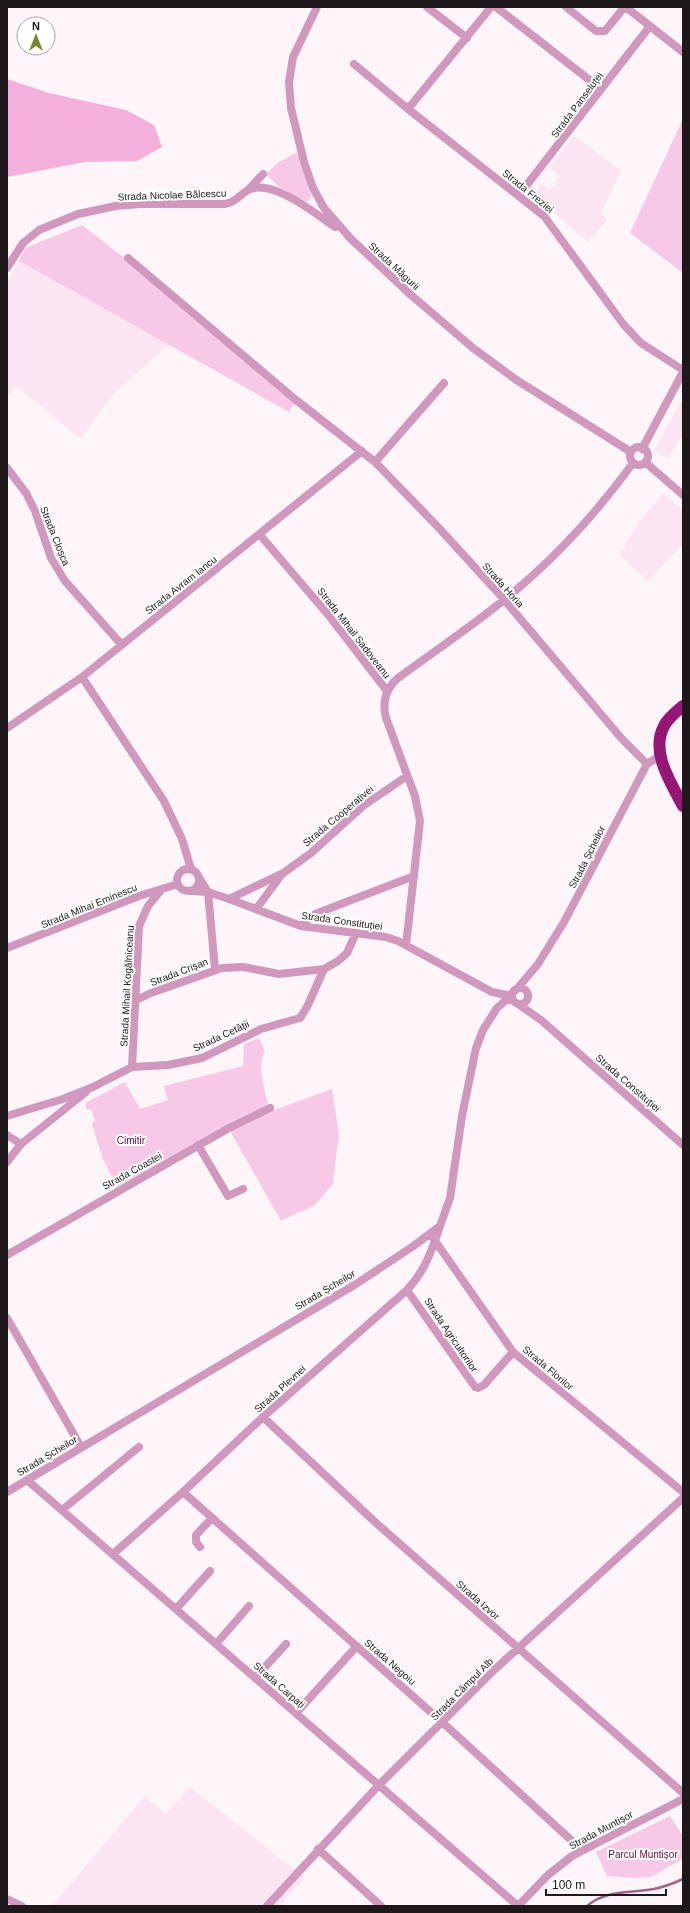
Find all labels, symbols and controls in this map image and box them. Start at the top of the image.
north arrow [16,16,56,56]
text: N [32,20,40,32]
street label: Strada Panseluței [549,70,605,140]
street label: Strada Freziei [500,167,556,215]
street label: Strada Nicolae Bălcescu [117,188,227,202]
street label: Strada Măgurii [366,240,422,292]
street label: Strada Cloșca [38,505,72,568]
street label: Strada Avram Iancu [143,554,219,616]
street label: Strada Horia [480,560,526,610]
street label: Strada Mihail Sadoveanu [315,586,393,680]
street label: Strada Cooperativei [301,783,375,849]
street label: Strada Șcheilor [567,823,608,890]
street label: Strada Mihai Eminescu [39,882,139,930]
street label: Strada Constituției [301,910,383,932]
street label: Strada Mihail Kogălniceanu [118,925,136,1047]
street label: Strada Crișan [148,956,210,988]
street label: Strada Cetății [191,1018,251,1054]
street label: Strada Constituției [594,1052,662,1114]
park label: Cimitir [117,1135,146,1146]
street label: Strada Coastei [100,1150,164,1192]
street label: Strada Șcheilor [293,1267,358,1312]
street label: Strada Agricultorilor [422,1296,480,1375]
street label: Strada Florilor [520,1344,576,1393]
street label: Strada Plevnei [252,1363,308,1415]
street label: Strada Șcheilor [15,1433,80,1478]
street label: Strada Izvor [454,1578,502,1622]
street label: Strada Negoiu [362,1637,418,1687]
street label: Strada Câmpul Alb [429,1655,496,1722]
street label: Strada Carpați [251,1660,307,1710]
street label: Strada Muntișor [567,1808,635,1851]
park label: Parcul Muntișor [608,1849,678,1860]
scale bar [546,1871,666,1897]
text: 100 m [552,1878,585,1892]

